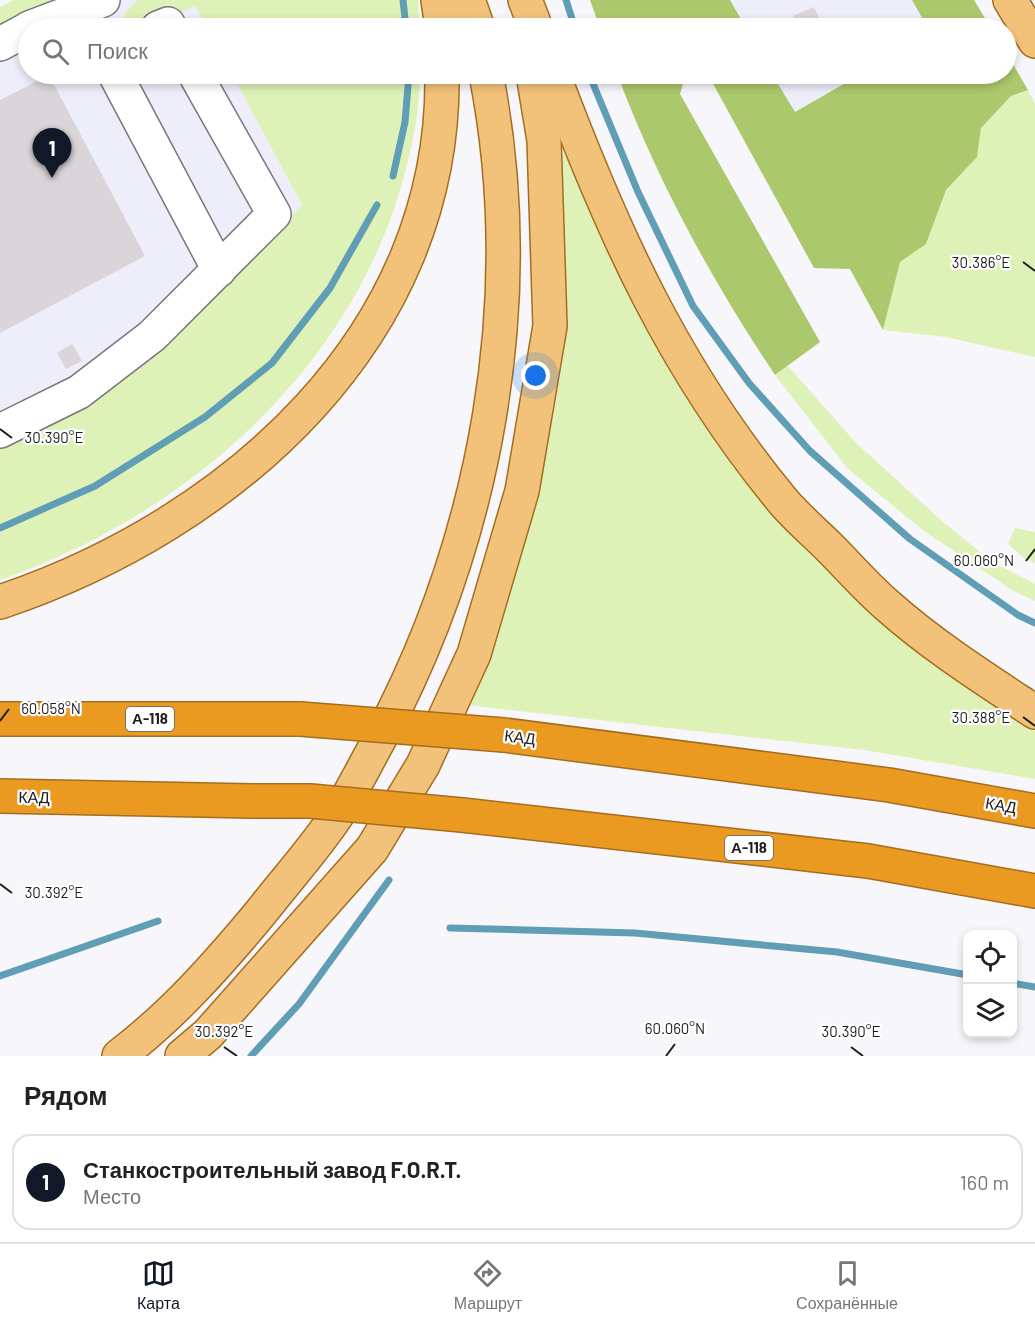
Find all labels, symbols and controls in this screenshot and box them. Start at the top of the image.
search box [18,18,1017,84]
icon: search [39,35,72,68]
text: Поиск [87,37,148,63]
pin: 1 [32,128,72,178]
text: 30.386°E [952,253,1010,271]
your location [521,361,550,390]
text: 30.390°E [24,428,84,446]
text: 60.060°N [954,551,1014,569]
text: 60.058°N [21,699,81,717]
road number: А-118 [126,707,174,731]
text: 30.388°E [952,708,1010,726]
street label: КАД [503,725,537,748]
street label: КАД [18,787,50,806]
street label: КАД [984,792,1018,817]
road number: А-118 [725,836,773,860]
text: 30.392°E [25,883,83,901]
map controls [963,930,1017,1038]
button: locate [963,930,1017,984]
button: layers [963,984,1017,1038]
text: 60.060°N [645,1019,705,1037]
text: 30.392°E [195,1022,253,1040]
text: 30.390°E [821,1022,881,1040]
text: Рядом [24,1079,107,1110]
text: Станкостроительный завод F.O.R.T. [83,1156,461,1182]
text: 1 [42,1170,49,1194]
text: 160 m [960,1170,1009,1194]
text: Место [83,1184,141,1208]
tab: Карта [137,1257,180,1313]
tab: Маршрут [454,1257,522,1313]
tab: Сохранённые [796,1257,898,1313]

